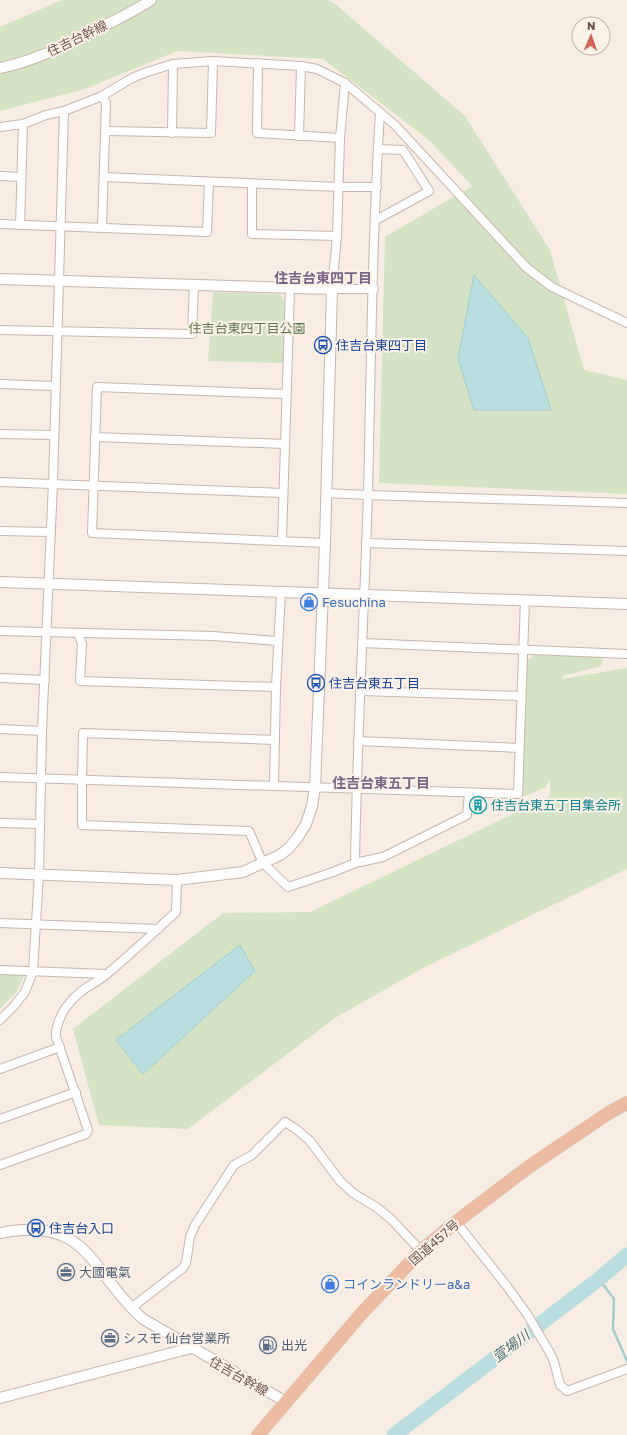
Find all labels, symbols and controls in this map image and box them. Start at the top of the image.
north arrow [571,16,611,56]
street label: 住吉台幹線 [44,17,110,59]
text: N [587,19,596,32]
district label: 住吉台東四丁目 [274,269,372,286]
park label: 住吉台東四丁目公園 [188,320,306,336]
bus stop icon: 住吉台東四丁目 [313,335,333,355]
place label: 住吉台東四丁目 [336,337,427,353]
shop icon: Fesuchina [299,592,319,612]
place label: Fesuchina [322,594,386,610]
bus stop icon: 住吉台東五丁目 [306,673,326,693]
place label: 住吉台東五丁目 [329,675,420,691]
district label: 住吉台東五丁目 [332,774,430,791]
building icon: 住吉台東五丁目集会所 [468,795,488,815]
place label: 住吉台東五丁目集会所 [491,797,621,813]
street label: 国道457号 [406,1216,462,1268]
bus stop icon: 住吉台入口 [26,1218,46,1238]
place label: 住吉台入口 [49,1220,114,1236]
office icon: 大國電氣 [56,1262,76,1282]
place label: 大國電氣 [79,1264,131,1280]
shop icon: コインランドリーa&a [320,1274,340,1294]
place label: コインランドリーa&a [343,1276,470,1292]
water label: 萱場川 [489,1325,534,1365]
office icon: シスモ 仙台営業所 [100,1328,120,1348]
place label: シスモ 仙台営業所 [123,1330,230,1346]
fuel station icon: 出光 [258,1335,278,1355]
place label: 出光 [281,1337,307,1353]
street label: 住吉台幹線 [207,1353,271,1399]

